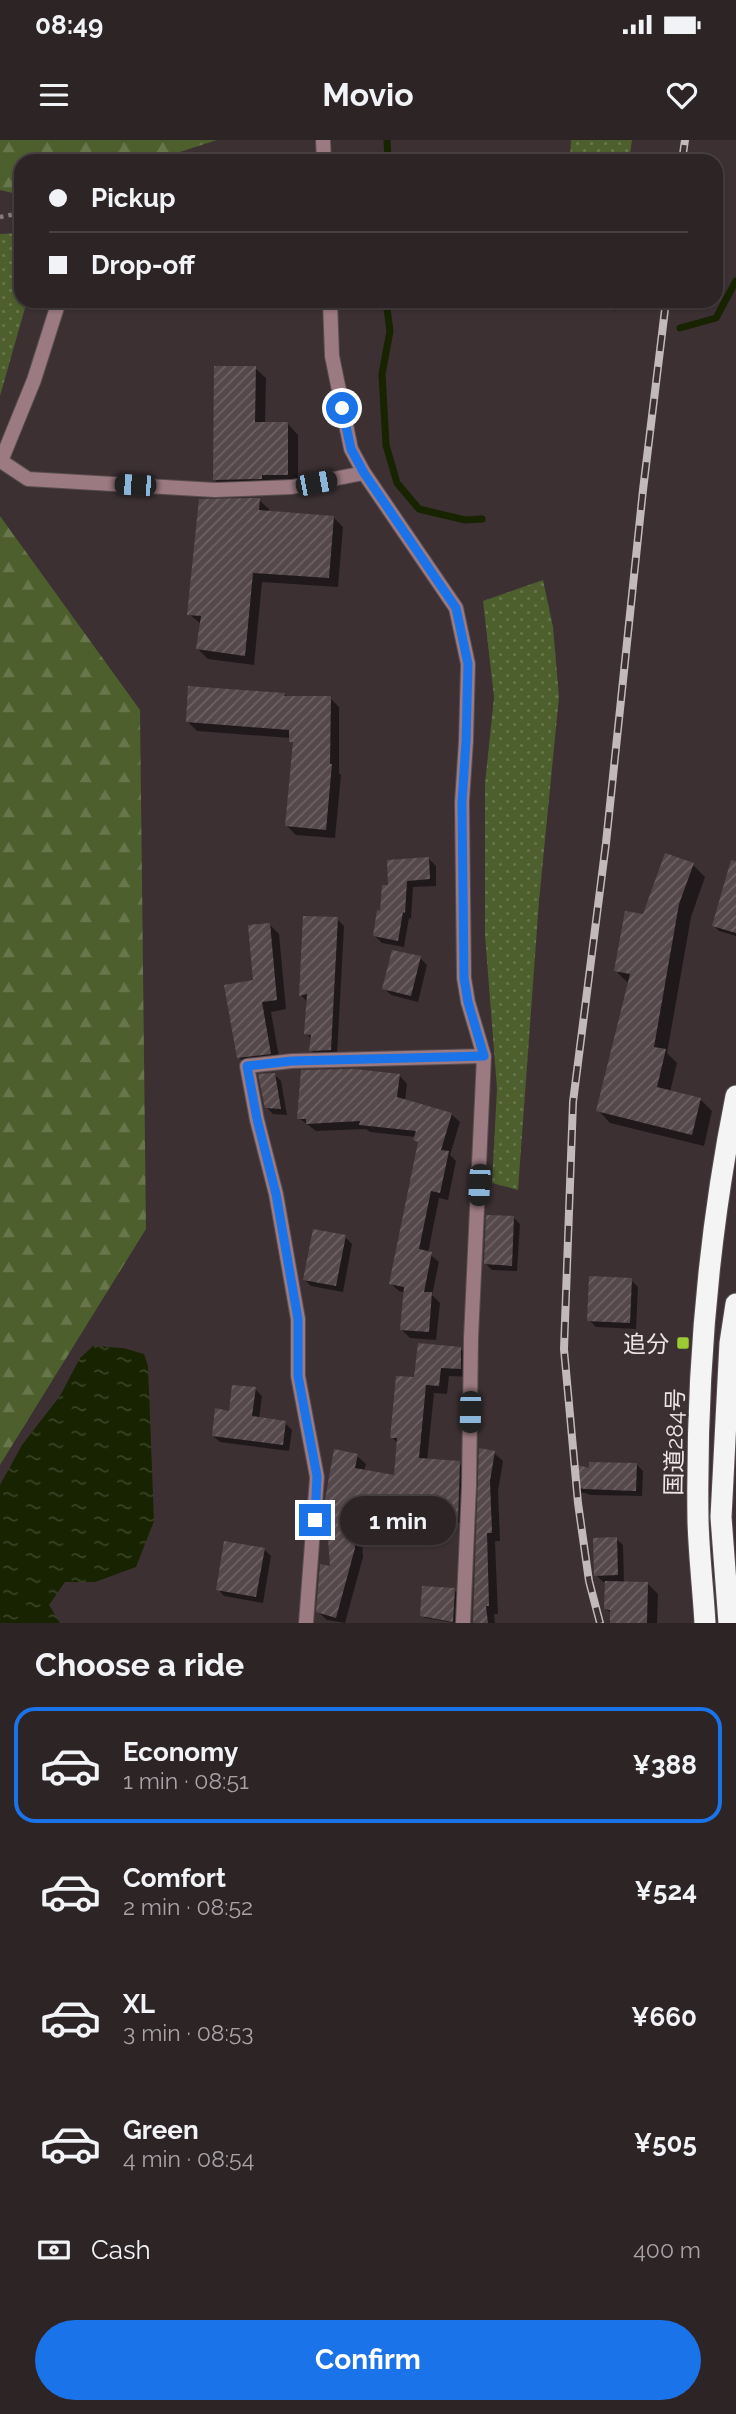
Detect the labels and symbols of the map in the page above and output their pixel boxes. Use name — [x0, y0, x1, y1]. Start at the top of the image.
route start — [326, 392, 358, 424]
car — [294, 469, 339, 497]
car — [114, 473, 157, 497]
car — [468, 1163, 491, 1207]
place label: 追分 — [623, 1330, 669, 1357]
marker: 追分 — [675, 1335, 691, 1351]
street label: 国道284号 — [660, 1388, 688, 1496]
car — [460, 1391, 481, 1433]
callout: 1 min — [340, 1496, 455, 1544]
route end — [299, 1504, 331, 1536]

